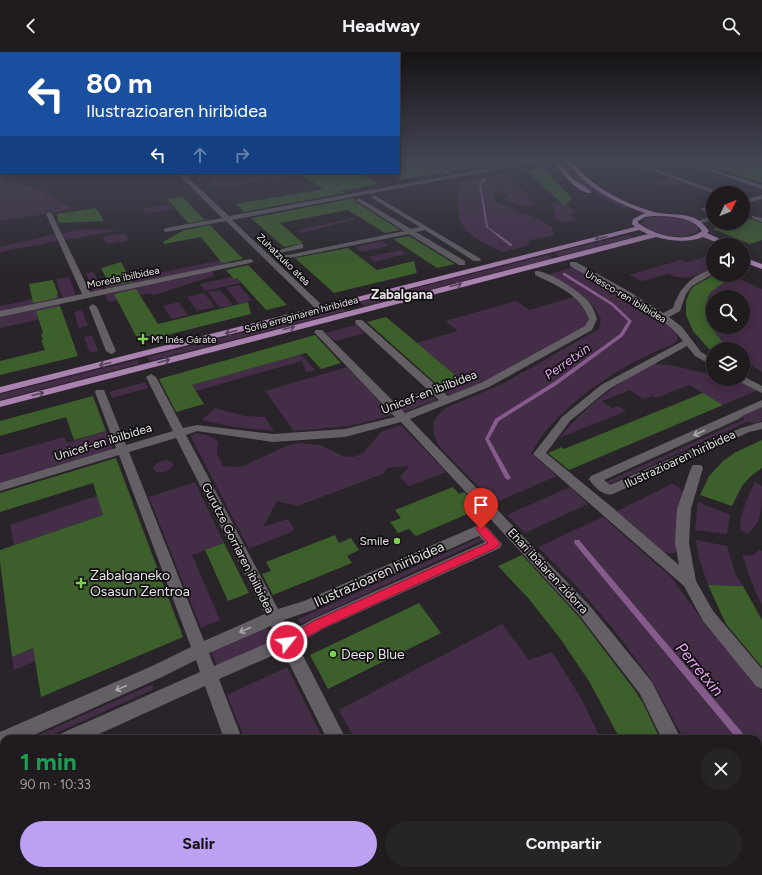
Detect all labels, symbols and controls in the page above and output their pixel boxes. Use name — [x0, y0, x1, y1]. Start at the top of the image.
icon: back — [20, 15, 42, 37]
text: Headway — [342, 15, 420, 37]
icon: search — [720, 15, 742, 37]
text: 80 m — [86, 66, 152, 100]
icon: left — [20, 68, 72, 120]
text: Ilustrazioaren hiribidea — [86, 100, 267, 122]
icon: left — [147, 144, 169, 166]
icon: ahead — [189, 144, 211, 166]
icon: right — [231, 144, 253, 166]
north arrow — [706, 186, 750, 230]
map controls — [706, 186, 750, 386]
street label: Zuhatzuko atea — [254, 231, 313, 288]
one-way arrow — [595, 235, 608, 243]
button: sound — [706, 238, 750, 282]
street label: Moreda ibilbidea — [86, 263, 161, 292]
street label: Unesco-ren ibilbidea — [583, 267, 669, 326]
one-way arrow — [449, 281, 462, 288]
district label: Zabalgana — [371, 287, 433, 302]
button: search — [706, 290, 750, 334]
street label: Sofia erreginaren hiribidea — [243, 293, 359, 336]
one-way arrow — [283, 324, 296, 332]
one-way arrow — [225, 329, 238, 336]
place label: Mª Inés Gárate — [151, 333, 217, 346]
marker: Mª Inés Gárate — [138, 334, 148, 344]
water label: Perretxin — [542, 340, 593, 382]
button: layers — [706, 342, 750, 386]
one-way arrow — [157, 357, 170, 364]
one-way arrow — [99, 361, 112, 368]
street label: Unicef-en ibilbidea — [379, 367, 479, 417]
one-way arrow — [31, 390, 44, 397]
street label: Unicef-en ibilbidea — [52, 420, 154, 464]
street label: Ilustrazioaren hiribidea — [622, 427, 738, 491]
one-way arrow — [694, 430, 706, 437]
street label: Gurutze Gorriaren ibilbidea — [199, 480, 277, 616]
pin — [464, 488, 498, 529]
icon: arrive — [470, 494, 492, 516]
street label: Ehari ibaiaren zidorra — [505, 525, 591, 617]
place label: Smile — [359, 534, 389, 548]
marker: Smile — [392, 536, 402, 546]
street label: Ilustrazioaren hiribidea — [311, 538, 447, 611]
place label: Zabalganeko Osasun Zentroa — [90, 567, 190, 600]
marker: Zabalganeko Osasun Zentroa — [75, 577, 87, 589]
position arrow — [266, 621, 308, 663]
one-way arrow — [240, 626, 252, 634]
water label: Perretxin — [672, 639, 727, 700]
place label: Deep Blue — [341, 646, 405, 663]
marker: Deep Blue — [328, 649, 338, 659]
one-way arrow — [115, 685, 127, 692]
text: 1 min — [20, 747, 77, 776]
button: close — [700, 748, 742, 790]
text: 90 m · 10:33 — [20, 777, 91, 792]
button: Salir — [20, 821, 377, 867]
button: Compartir — [385, 821, 742, 867]

